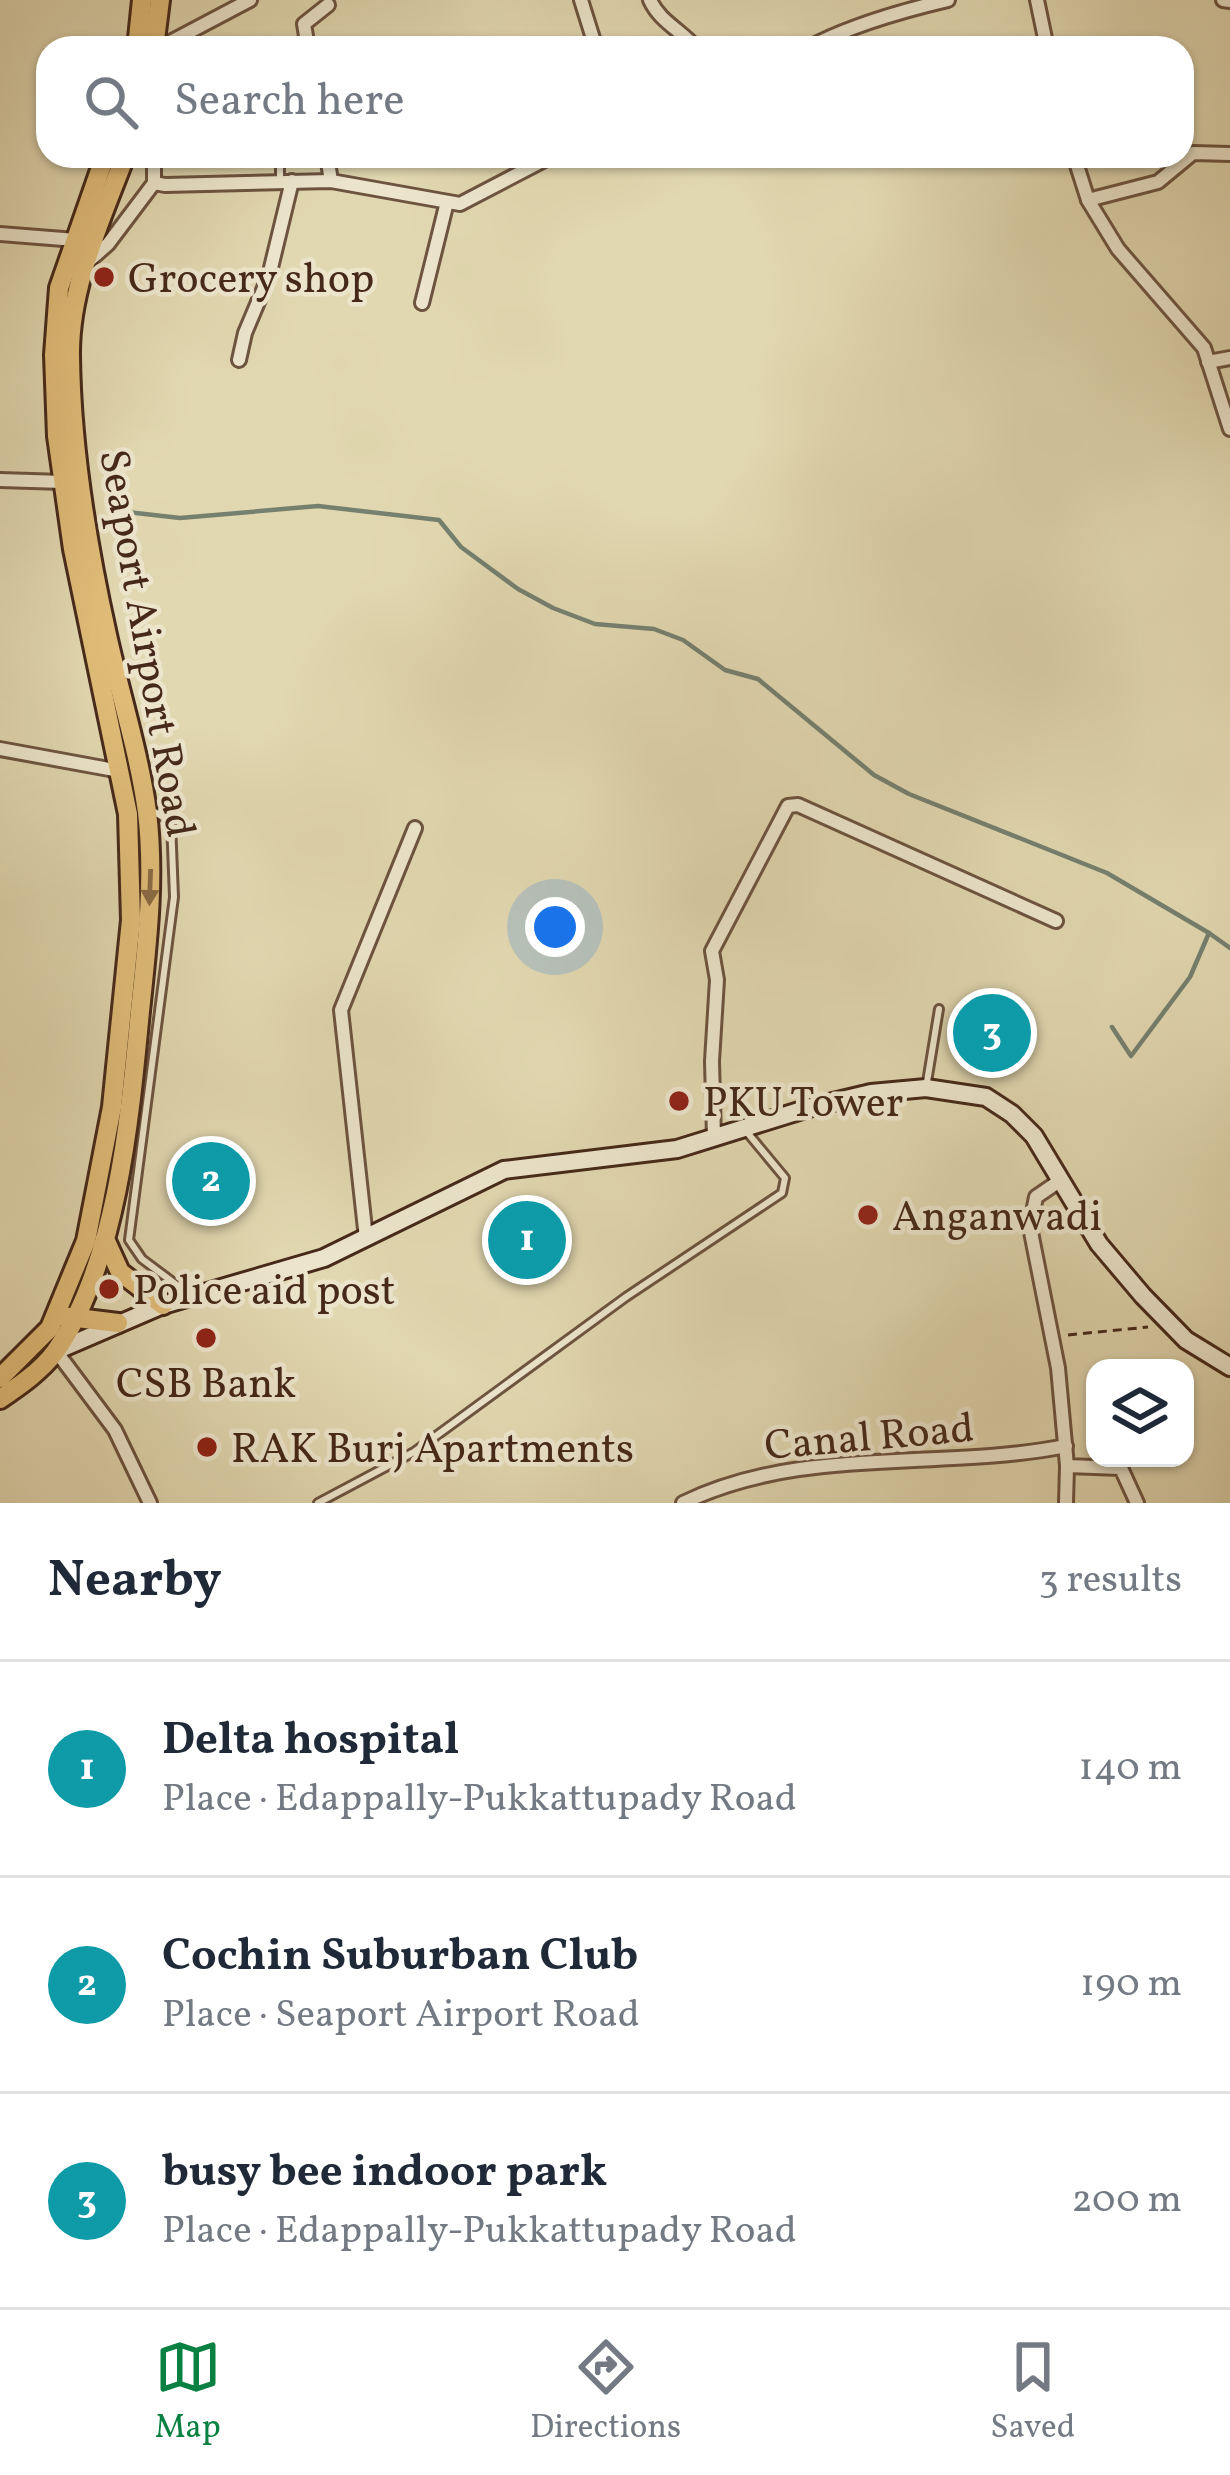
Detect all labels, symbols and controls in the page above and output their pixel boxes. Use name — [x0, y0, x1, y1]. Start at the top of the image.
search box — [36, 36, 1194, 168]
icon: search — [78, 69, 144, 135]
text: Search here — [174, 71, 405, 134]
place label: Grocery shop — [128, 252, 374, 311]
marker: Grocery shop — [91, 264, 117, 290]
street label: Seaport Airport Road — [81, 445, 208, 842]
one-way arrow — [141, 869, 160, 907]
your location — [525, 897, 585, 957]
pin: 3 — [953, 988, 1031, 1078]
place label: PKU Tower — [703, 1076, 903, 1135]
marker: PKU Tower — [666, 1088, 692, 1114]
pin: 2 — [172, 1136, 250, 1226]
place label: Anganwadi — [892, 1190, 1102, 1249]
pin: 1 — [488, 1195, 566, 1285]
marker: Anganwadi — [855, 1202, 881, 1228]
place label: Police aid post — [133, 1264, 396, 1323]
marker: Police aid post — [96, 1276, 122, 1302]
marker: CSB Bank — [193, 1325, 219, 1351]
place label: CSB Bank — [116, 1357, 296, 1416]
map controls — [1086, 1359, 1194, 1467]
button: layers — [1086, 1359, 1194, 1467]
street label: Canal Road — [762, 1401, 977, 1478]
place label: RAK Burj Apartments — [231, 1422, 634, 1481]
marker: RAK Burj Apartments — [194, 1434, 220, 1460]
text: Nearby — [48, 1546, 222, 1617]
text: 3 results — [1039, 1554, 1182, 1608]
text: Delta hospital — [162, 1710, 459, 1773]
text: 1 — [79, 1742, 95, 1796]
text: 140 m — [1079, 1742, 1182, 1796]
text: Place · Edappally-Pukkattupady Road — [162, 1773, 797, 1827]
text: Cochin Suburban Club — [162, 1926, 638, 1989]
text: 2 — [77, 1958, 97, 2012]
text: 190 m — [1080, 1958, 1182, 2012]
text: Place · Seaport Airport Road — [162, 1989, 640, 2043]
text: busy bee indoor park — [162, 2142, 607, 2205]
text: 3 — [77, 2174, 97, 2228]
text: 200 m — [1071, 2174, 1182, 2228]
text: Place · Edappally-Pukkattupady Road — [162, 2205, 797, 2259]
tab: Map — [155, 2334, 221, 2452]
tab: Directions — [530, 2334, 681, 2452]
tab: Saved — [990, 2334, 1075, 2452]

